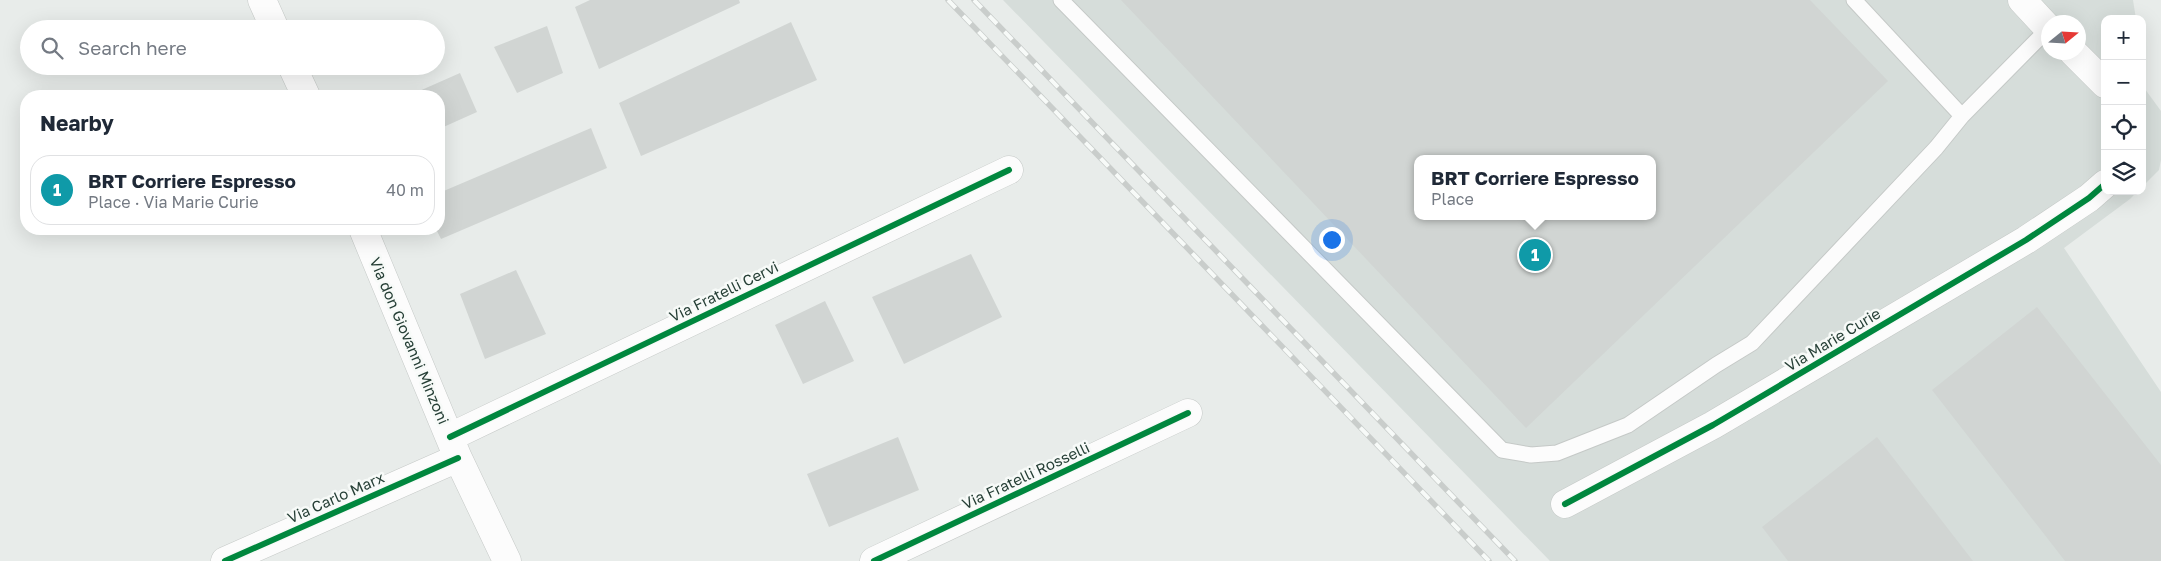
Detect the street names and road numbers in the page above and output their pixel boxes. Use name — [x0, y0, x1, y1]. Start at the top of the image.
street label: Via don Giovanni Minzoni — [367, 254, 453, 427]
street label: Via Fratelli Cervi — [666, 257, 781, 325]
street label: Via Marie Curie — [1782, 304, 1884, 375]
street label: Via Fratelli Rosselli — [959, 438, 1092, 513]
street label: Via Carlo Marx — [284, 468, 387, 526]

